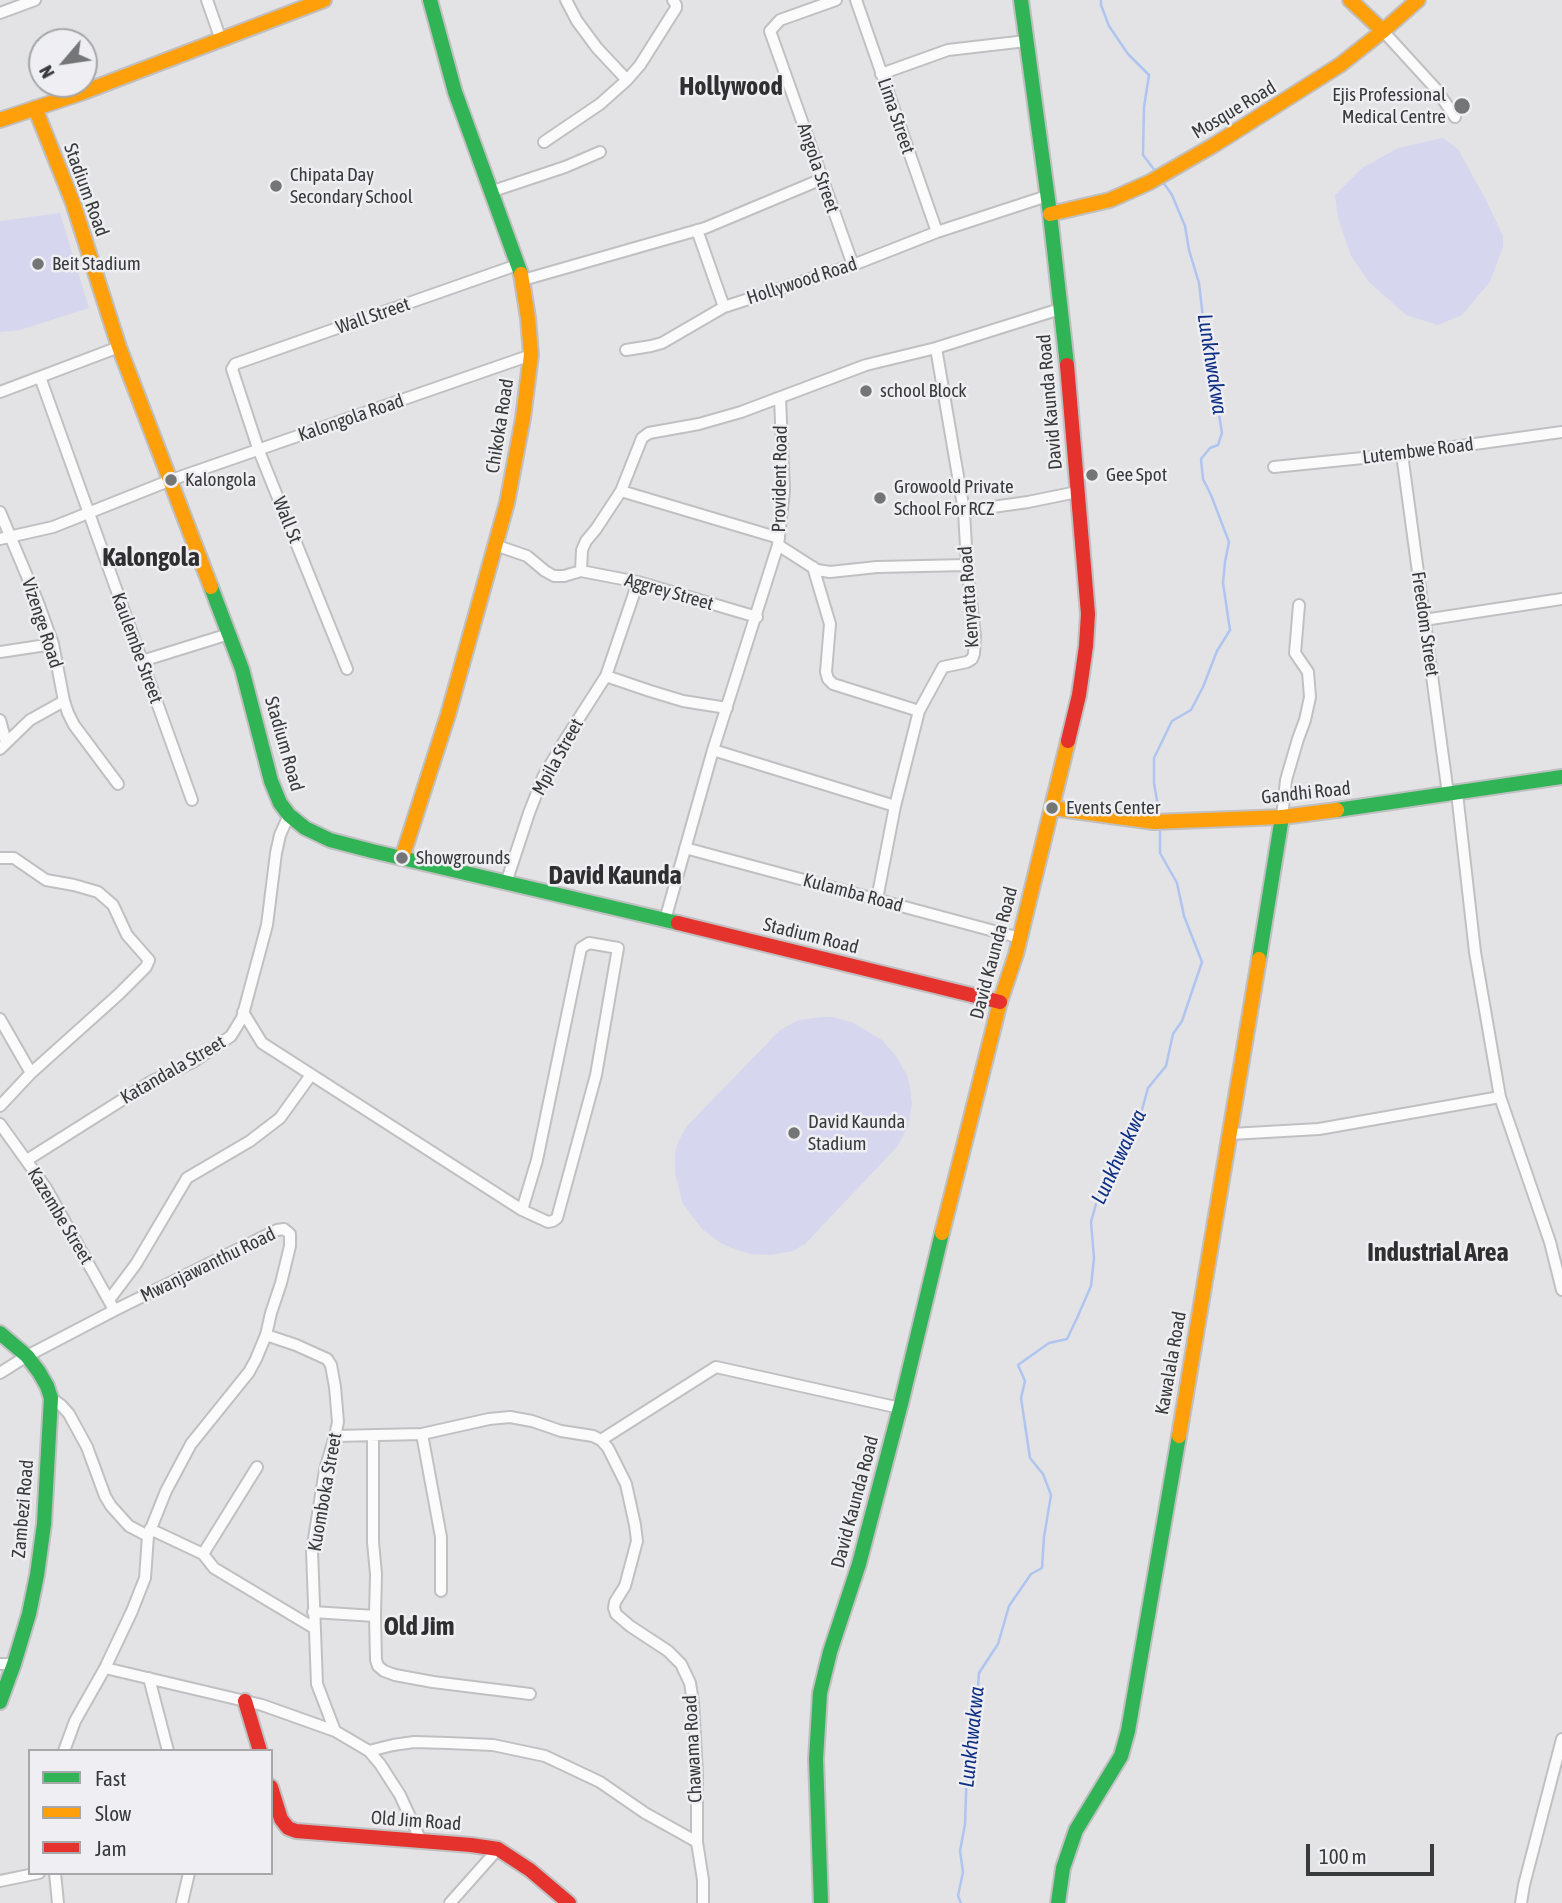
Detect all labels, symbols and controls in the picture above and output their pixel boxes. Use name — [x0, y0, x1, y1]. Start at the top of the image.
north arrow — [28, 28, 98, 98]
text: N — [34, 62, 59, 82]
district label: Hollywood — [679, 71, 783, 103]
street label: Lima Street — [872, 75, 920, 157]
street label: Mosque Road — [1188, 76, 1280, 144]
place label: Ejis Professional Medical Centre — [1332, 84, 1446, 128]
marker: Ejis Professional Medical Centre — [1452, 96, 1472, 116]
street label: Angola Street — [792, 120, 844, 216]
street label: Stadium Road — [59, 140, 113, 240]
place label: Chipata Day Secondary School — [290, 164, 413, 208]
marker: Chipata Day Secondary School — [268, 178, 284, 194]
street label: Hollywood Road — [744, 252, 860, 310]
place label: Beit Stadium — [52, 253, 141, 275]
marker: Beit Stadium — [30, 256, 46, 272]
street label: Wall Street — [333, 293, 413, 339]
water label: Lunkhwakwa — [1192, 312, 1232, 416]
street label: David Kaunda Road — [1033, 333, 1067, 471]
street label: Chikoka Road — [481, 377, 519, 475]
place label: school Block — [880, 380, 967, 402]
marker: school Block — [858, 383, 874, 399]
street label: Kalongola Road — [295, 389, 407, 447]
street label: Provident Road — [768, 425, 792, 533]
street label: Lutembwe Road — [1361, 433, 1475, 469]
place label: Gee Spot — [1106, 464, 1167, 486]
marker: Gee Spot — [1084, 467, 1100, 483]
place label: Kalongola — [185, 469, 256, 491]
marker: Kalongola — [163, 472, 179, 488]
place label: Growoold Private School For RCZ — [894, 476, 1014, 520]
marker: Growoold Private School For RCZ — [872, 490, 888, 506]
street label: Wall St — [267, 493, 307, 547]
district label: Kalongola — [102, 542, 200, 574]
street label: Kenyatta Road — [954, 545, 984, 649]
street label: Aggrey Street — [622, 568, 716, 616]
street label: Freedom Street — [1406, 570, 1444, 678]
street label: Vizenge Road — [17, 575, 67, 671]
street label: Kaulembe Street — [106, 590, 168, 706]
street label: Stadium Road — [260, 694, 308, 794]
street label: Mpila Street — [528, 715, 588, 799]
street label: Gandhi Road — [1260, 777, 1352, 809]
place label: Events Center — [1066, 797, 1160, 819]
marker: Events Center — [1044, 800, 1060, 816]
place label: Showgrounds — [416, 847, 510, 869]
marker: Showgrounds — [394, 850, 410, 866]
district label: David Kaunda — [548, 860, 682, 892]
street label: Kulamba Road — [801, 869, 905, 917]
street label: David Kaunda Road — [965, 884, 1023, 1022]
street label: Stadium Road — [761, 913, 861, 959]
street label: Katandala Street — [117, 1031, 229, 1109]
water label: Lunkhwakwa — [1086, 1106, 1152, 1208]
place label: David Kaunda Stadium — [808, 1111, 905, 1155]
marker: David Kaunda Stadium — [786, 1125, 802, 1141]
street label: Kazembe Street — [22, 1164, 98, 1268]
street label: Mwanjawanthu Road — [137, 1223, 279, 1307]
district label: Industrial Area — [1367, 1237, 1509, 1269]
street label: Kawalala Road — [1151, 1310, 1191, 1416]
street label: Kuomboka Street — [303, 1431, 347, 1553]
street label: David Kaunda Road — [826, 1433, 884, 1571]
street label: Zambezi Road — [7, 1459, 39, 1559]
district label: Old Jim — [384, 1611, 454, 1643]
water label: Lunkhwakwa — [954, 1685, 990, 1789]
street label: Chawama Road — [679, 1694, 707, 1804]
legend — [28, 1749, 273, 1875]
text: Fast — [95, 1766, 126, 1790]
text: Slow — [95, 1801, 131, 1825]
street label: Old Jim Road — [370, 1806, 462, 1836]
scale bar — [1310, 1829, 1438, 1873]
text: Jam — [95, 1836, 127, 1860]
text: 100 m — [1319, 1844, 1367, 1868]

